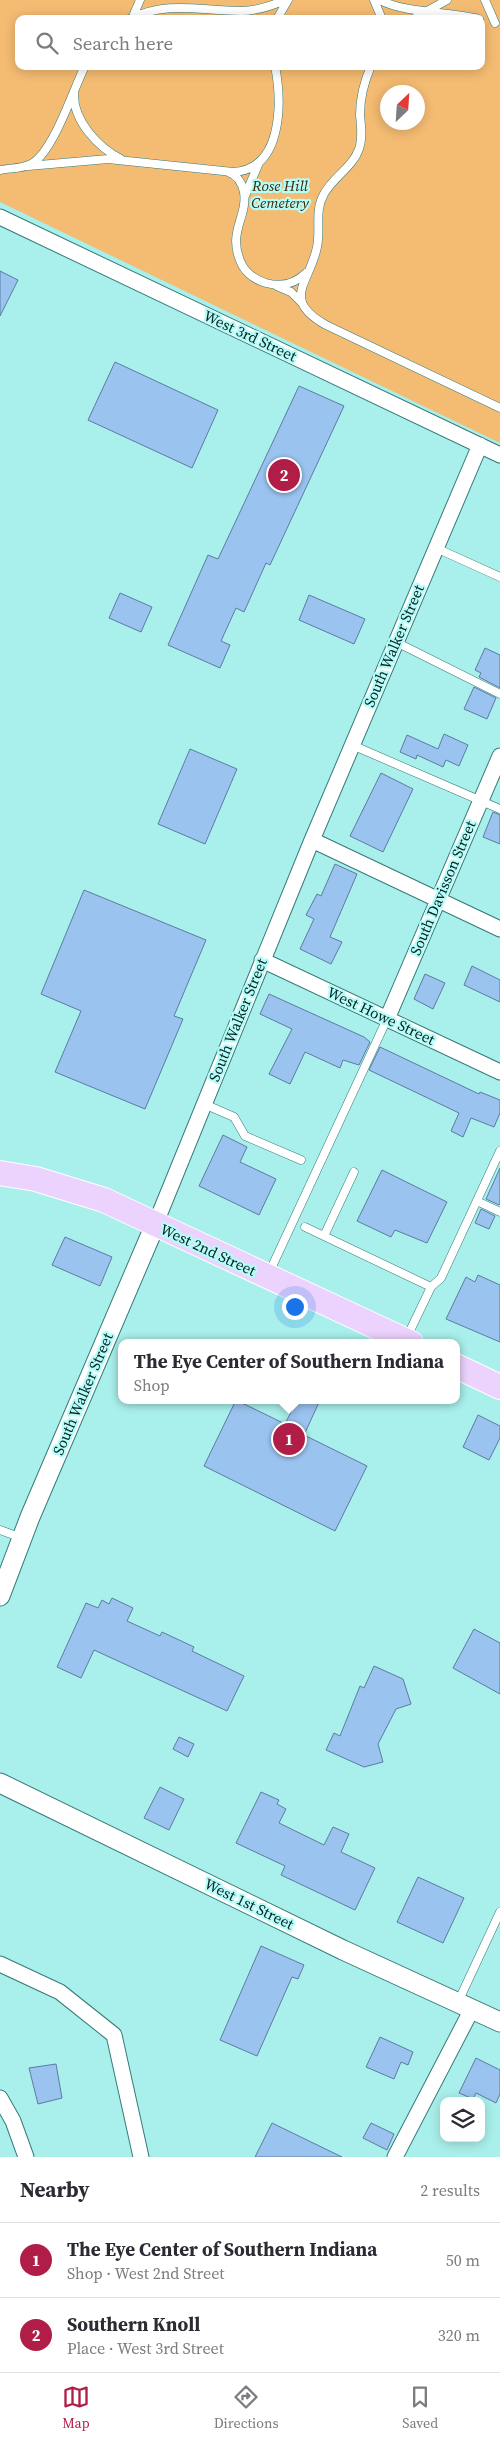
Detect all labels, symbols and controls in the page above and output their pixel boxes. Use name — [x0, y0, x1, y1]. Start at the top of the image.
search box — [15, 15, 485, 70]
icon: search — [33, 29, 61, 57]
text: Search here — [73, 30, 173, 56]
north arrow — [380, 85, 425, 130]
park label: Rose Hill Cemetery — [251, 175, 310, 213]
street label: West 3rd Street — [200, 305, 300, 366]
pin: 2 — [268, 456, 300, 494]
street label: South Walker Street — [358, 581, 429, 710]
street label: South Davisson Street — [405, 817, 480, 958]
street label: South Walker Street — [203, 955, 272, 1085]
street label: West Howe Street — [324, 981, 439, 1050]
street label: West 2nd Street — [157, 1218, 260, 1281]
your location — [282, 1294, 308, 1320]
street label: South Walker Street — [47, 1329, 118, 1458]
popup — [118, 1339, 460, 1404]
text: The Eye Center of Southern Indiana — [134, 1348, 444, 1374]
text: Shop — [134, 1374, 169, 1396]
pin: 1 — [273, 1420, 305, 1458]
street label: West 1st Street — [201, 1873, 298, 1934]
map controls — [440, 2097, 485, 2142]
button: layers — [440, 2097, 485, 2142]
text: Nearby — [20, 2175, 90, 2204]
text: 2 results — [420, 2179, 480, 2201]
text: The Eye Center of Southern Indiana — [67, 2236, 377, 2262]
text: 1 — [32, 2249, 40, 2271]
text: 50 m — [446, 2249, 480, 2271]
text: Shop · West 2nd Street — [67, 2262, 225, 2284]
text: Southern Knoll — [67, 2311, 200, 2337]
text: 2 — [32, 2324, 40, 2346]
text: 320 m — [438, 2324, 480, 2346]
text: Place · West 3rd Street — [67, 2337, 224, 2359]
tab: Map — [62, 2383, 90, 2433]
tab: Directions — [214, 2383, 278, 2433]
tab: Saved — [402, 2383, 438, 2433]

